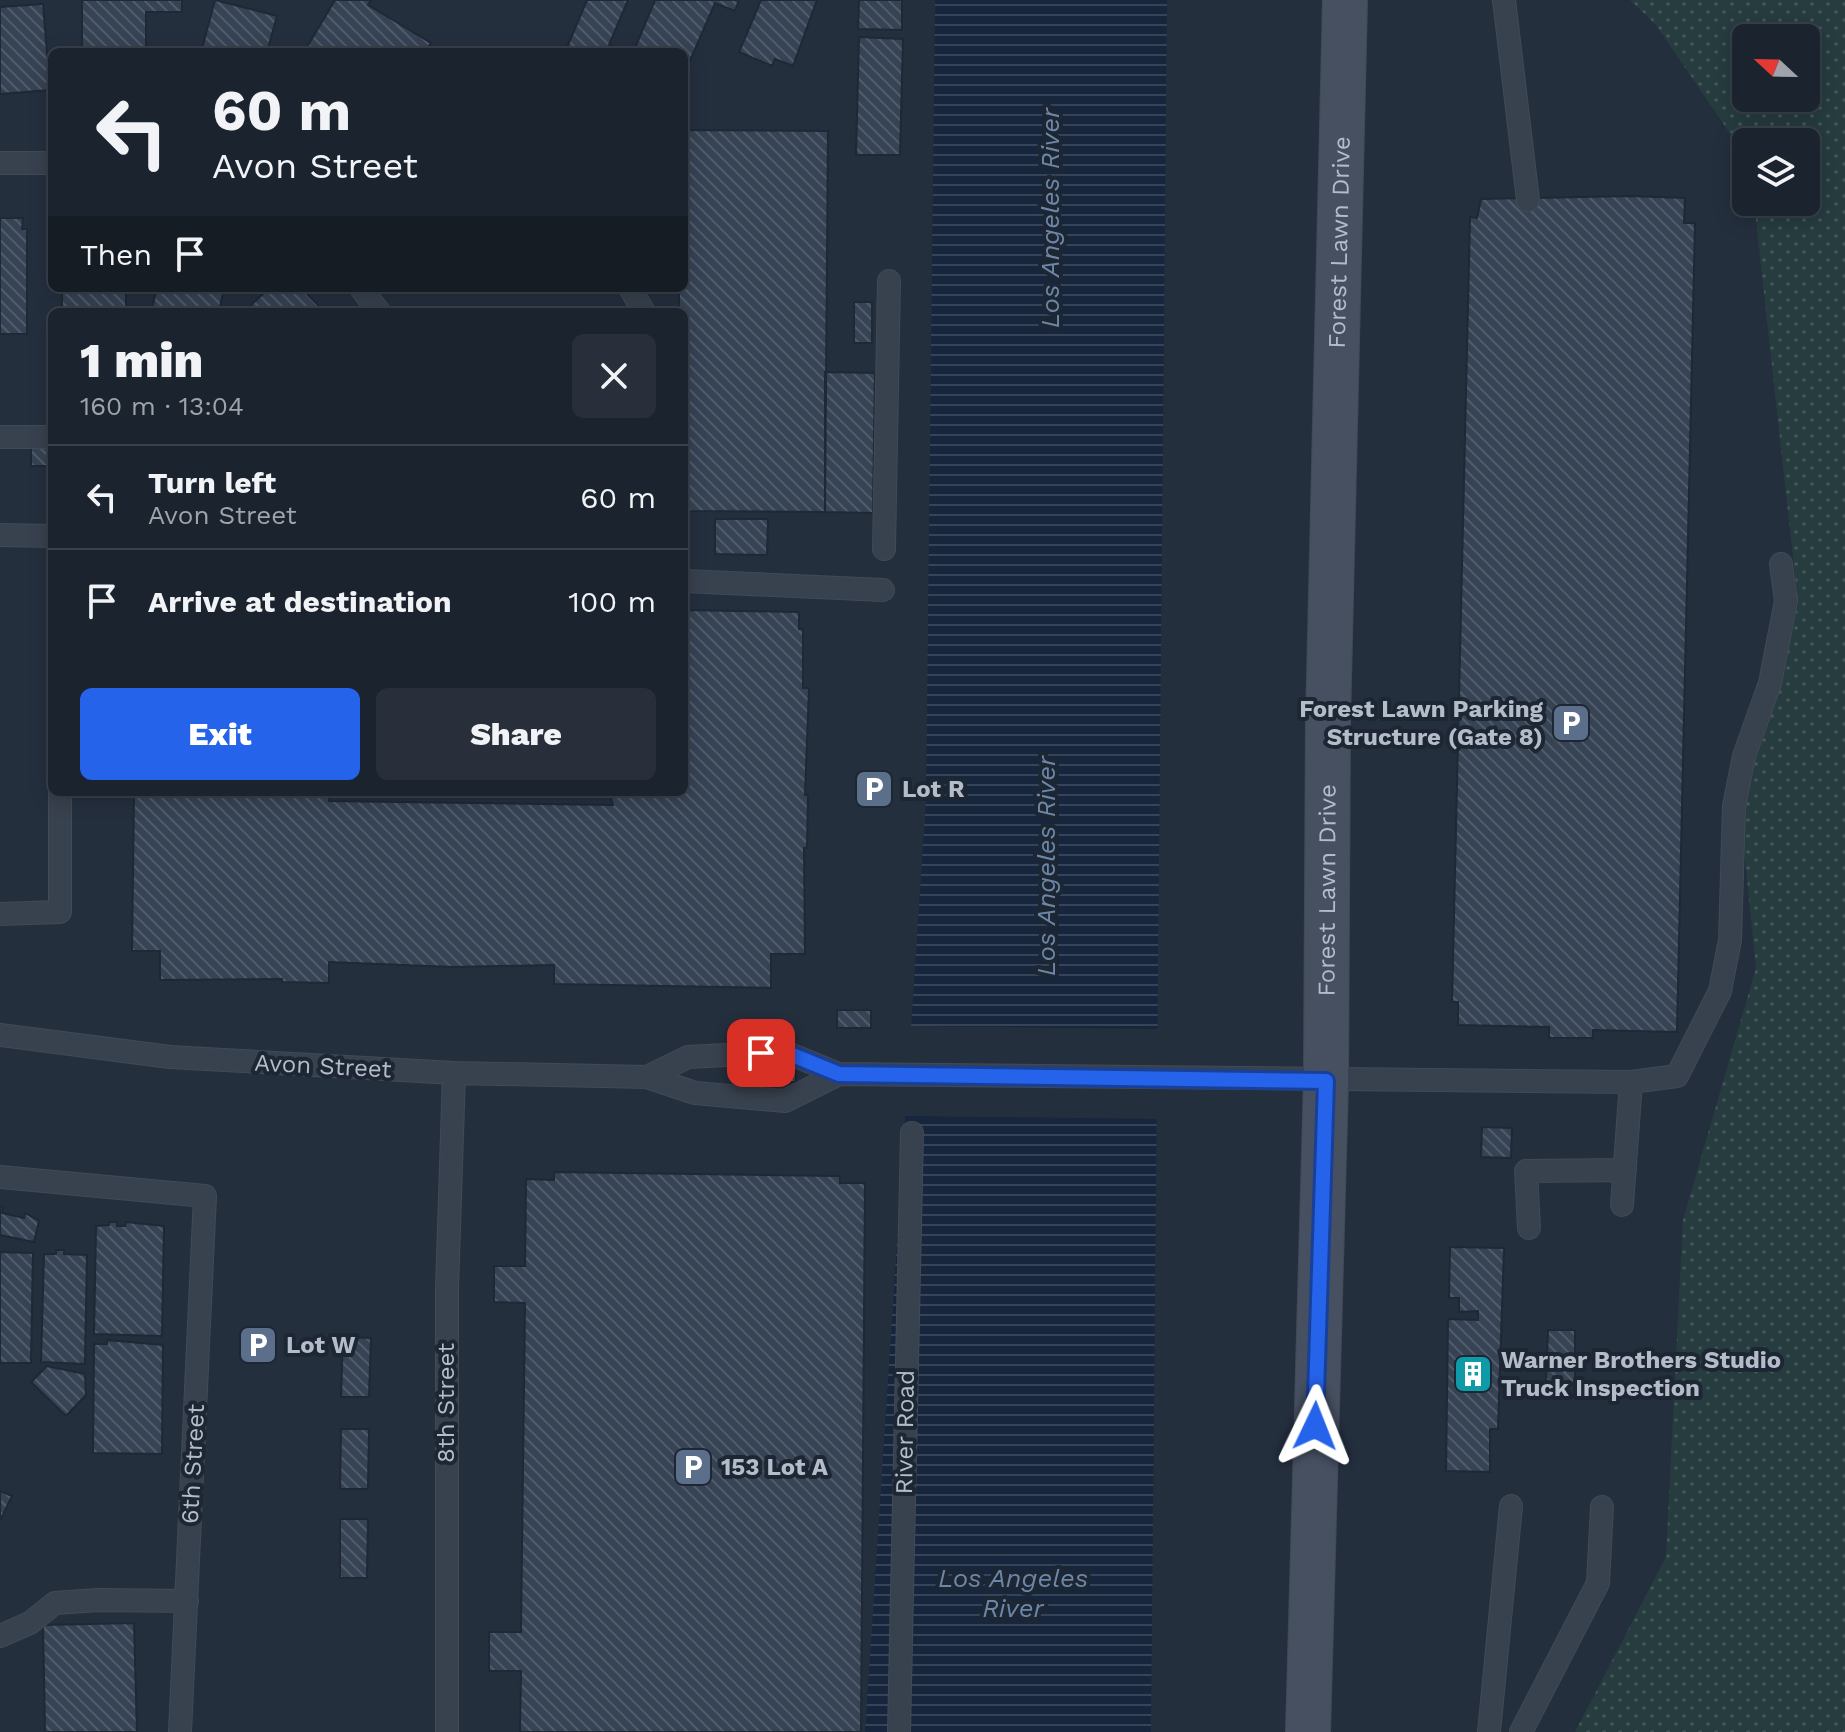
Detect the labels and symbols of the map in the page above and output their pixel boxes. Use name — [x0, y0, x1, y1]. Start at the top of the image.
north arrow — [1732, 24, 1820, 112]
water label: Los Angeles River — [1035, 107, 1065, 328]
street label: Forest Lawn Drive — [1323, 136, 1356, 349]
place label: Forest Lawn Parking Structure (Gate 8) — [1299, 695, 1544, 751]
parking icon: Forest Lawn Parking Structure (Gate 8) — [1550, 702, 1592, 744]
water label: Los Angeles River — [1031, 755, 1061, 976]
parking icon: Lot R — [853, 768, 895, 810]
place label: Lot R — [902, 775, 965, 803]
street label: Forest Lawn Drive — [1312, 784, 1342, 997]
pin — [727, 1019, 795, 1087]
street label: Avon Street — [254, 1048, 392, 1084]
parking icon: Lot W — [237, 1324, 279, 1366]
place label: Lot W — [286, 1331, 356, 1359]
street label: 8th Street — [432, 1343, 460, 1463]
place label: Warner Brothers Studio Truck Inspection — [1501, 1346, 1781, 1402]
building icon: Warner Brothers Studio Truck Inspection — [1452, 1353, 1494, 1395]
street label: River Road — [890, 1369, 920, 1495]
position arrow — [1273, 1384, 1357, 1468]
street label: 6th Street — [176, 1403, 210, 1525]
parking icon: 153 Lot A — [672, 1446, 714, 1488]
place label: 153 Lot A — [721, 1453, 829, 1481]
water label: Los Angeles River — [938, 1563, 1088, 1623]

